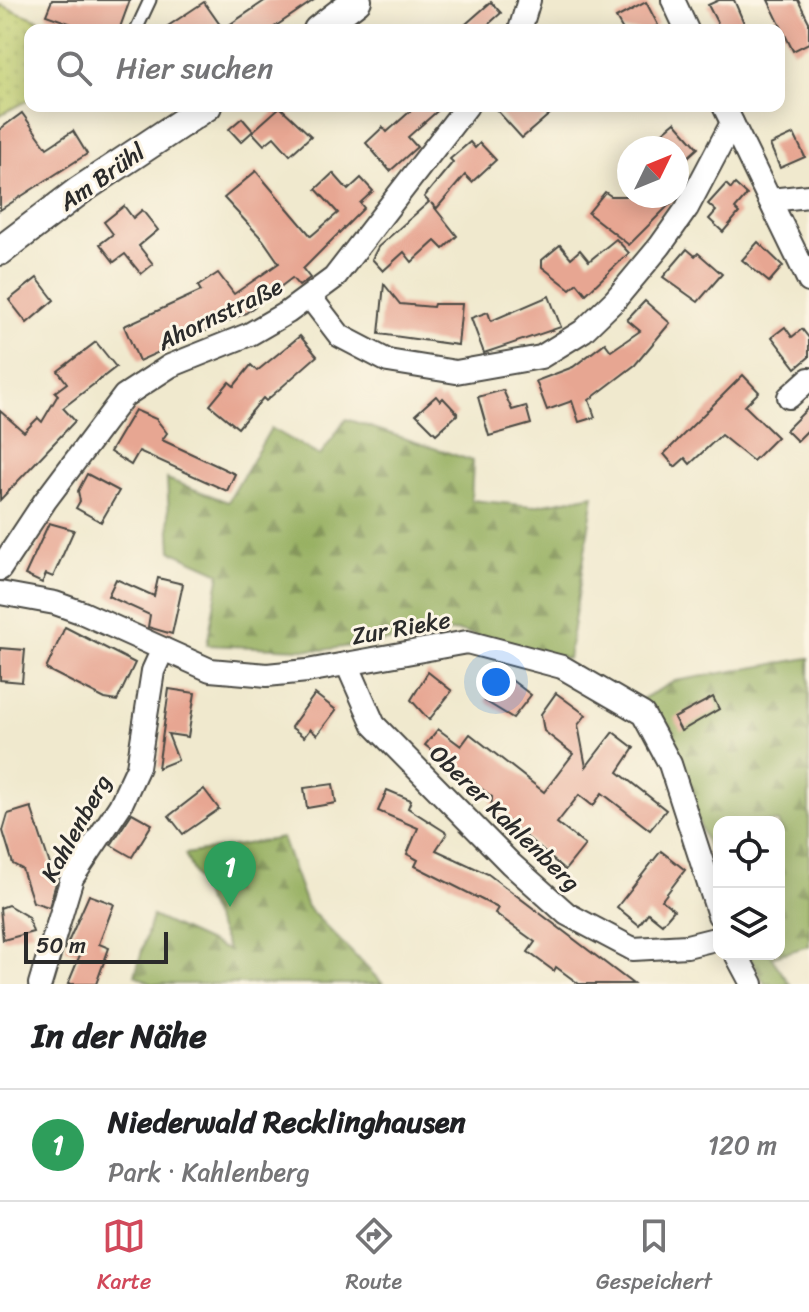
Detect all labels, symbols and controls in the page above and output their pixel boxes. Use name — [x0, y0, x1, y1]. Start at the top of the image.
search box — [24, 24, 785, 112]
text: Hier suchen — [116, 41, 273, 95]
icon: search — [52, 46, 96, 90]
street label: Am Brühl — [49, 131, 155, 223]
north arrow — [617, 136, 689, 208]
street label: Ahornstraße — [149, 265, 290, 363]
street label: Zur Rieke — [348, 599, 454, 657]
your location — [476, 662, 516, 702]
street label: Oberer Kahlenberg — [419, 734, 591, 902]
street label: Kahlenberg — [29, 766, 123, 890]
map controls — [713, 816, 785, 960]
button: locate — [713, 816, 785, 888]
pin: 1 — [204, 841, 256, 907]
button: layers — [713, 888, 785, 960]
text: 50 m — [36, 926, 86, 965]
scale bar — [24, 928, 168, 964]
text: In der Nähe — [32, 1006, 207, 1066]
text: Niederwald Recklinghausen — [108, 1095, 466, 1149]
text: 1 — [52, 1122, 64, 1168]
text: 120 m — [708, 1122, 777, 1168]
text: Park · Kahlenberg — [108, 1149, 310, 1195]
tab: Karte — [97, 1214, 151, 1301]
tab: Route — [345, 1214, 402, 1301]
tab: Gespeichert — [596, 1214, 712, 1301]

